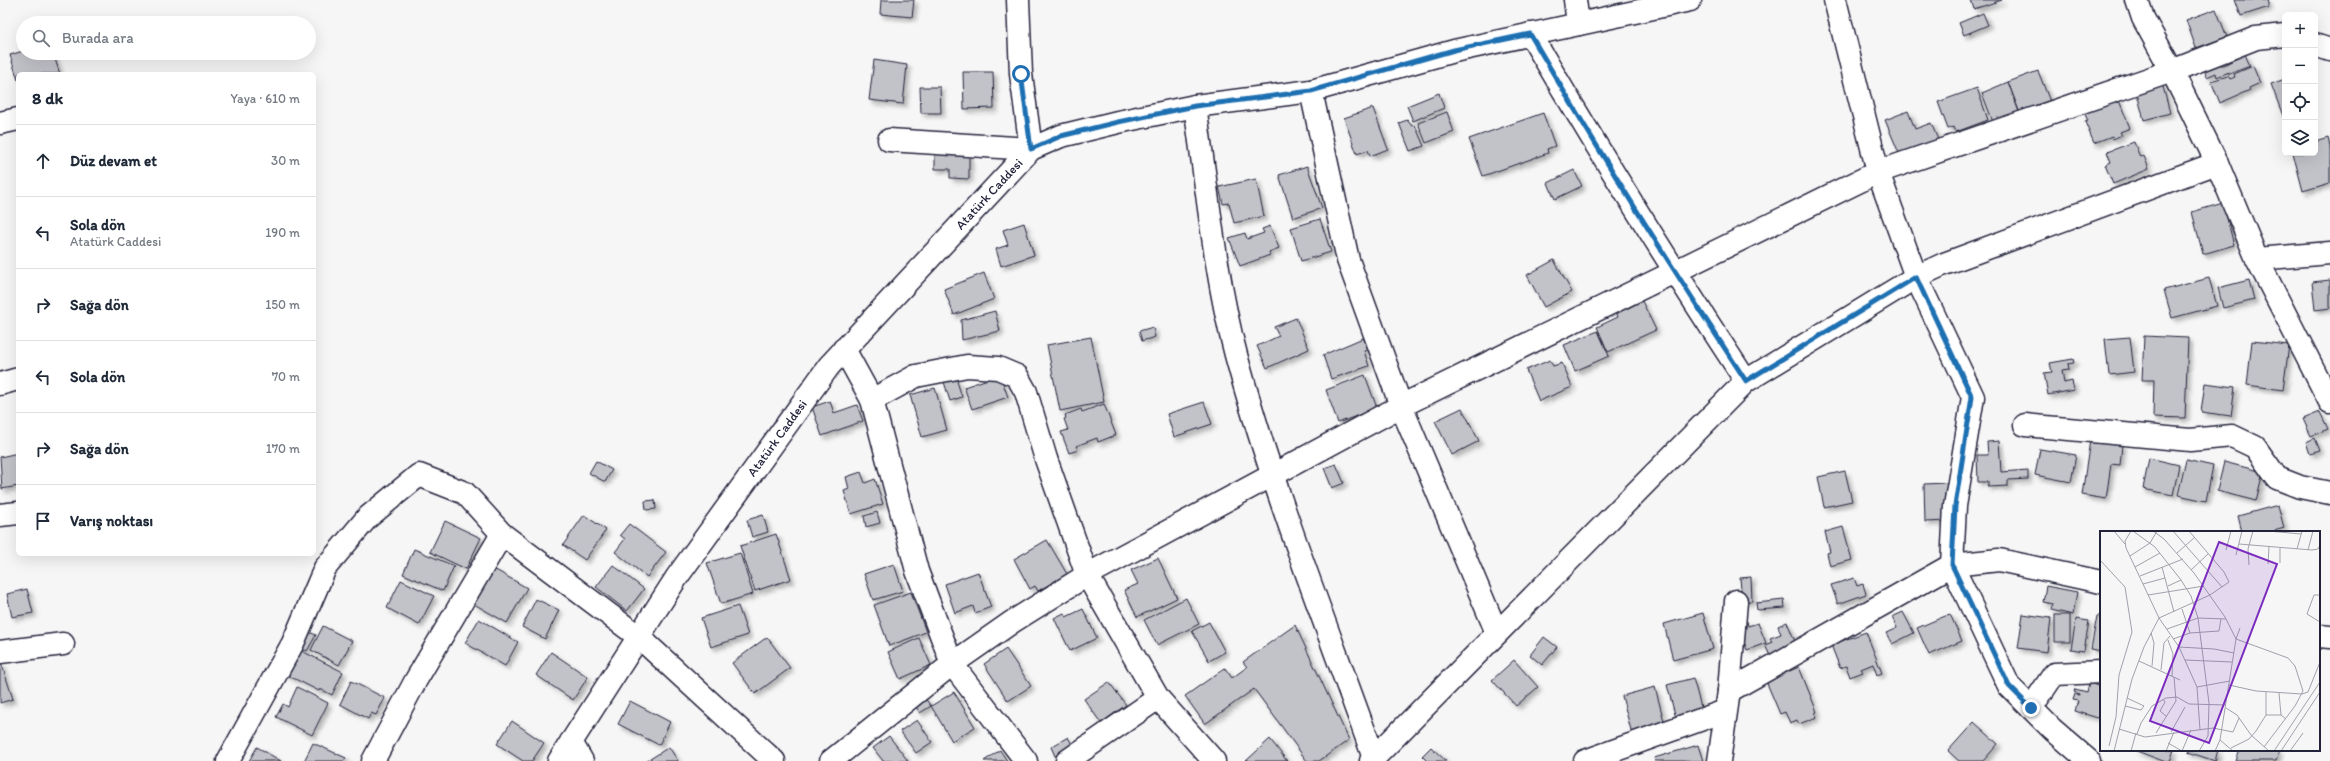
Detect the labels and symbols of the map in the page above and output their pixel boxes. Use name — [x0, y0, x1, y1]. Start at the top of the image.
route start — [1012, 65, 1030, 83]
street label: Atatürk Caddesi — [952, 156, 1026, 232]
street label: Atatürk Caddesi — [744, 397, 810, 479]
inset map — [2100, 531, 2320, 751]
route end — [2022, 699, 2040, 717]

